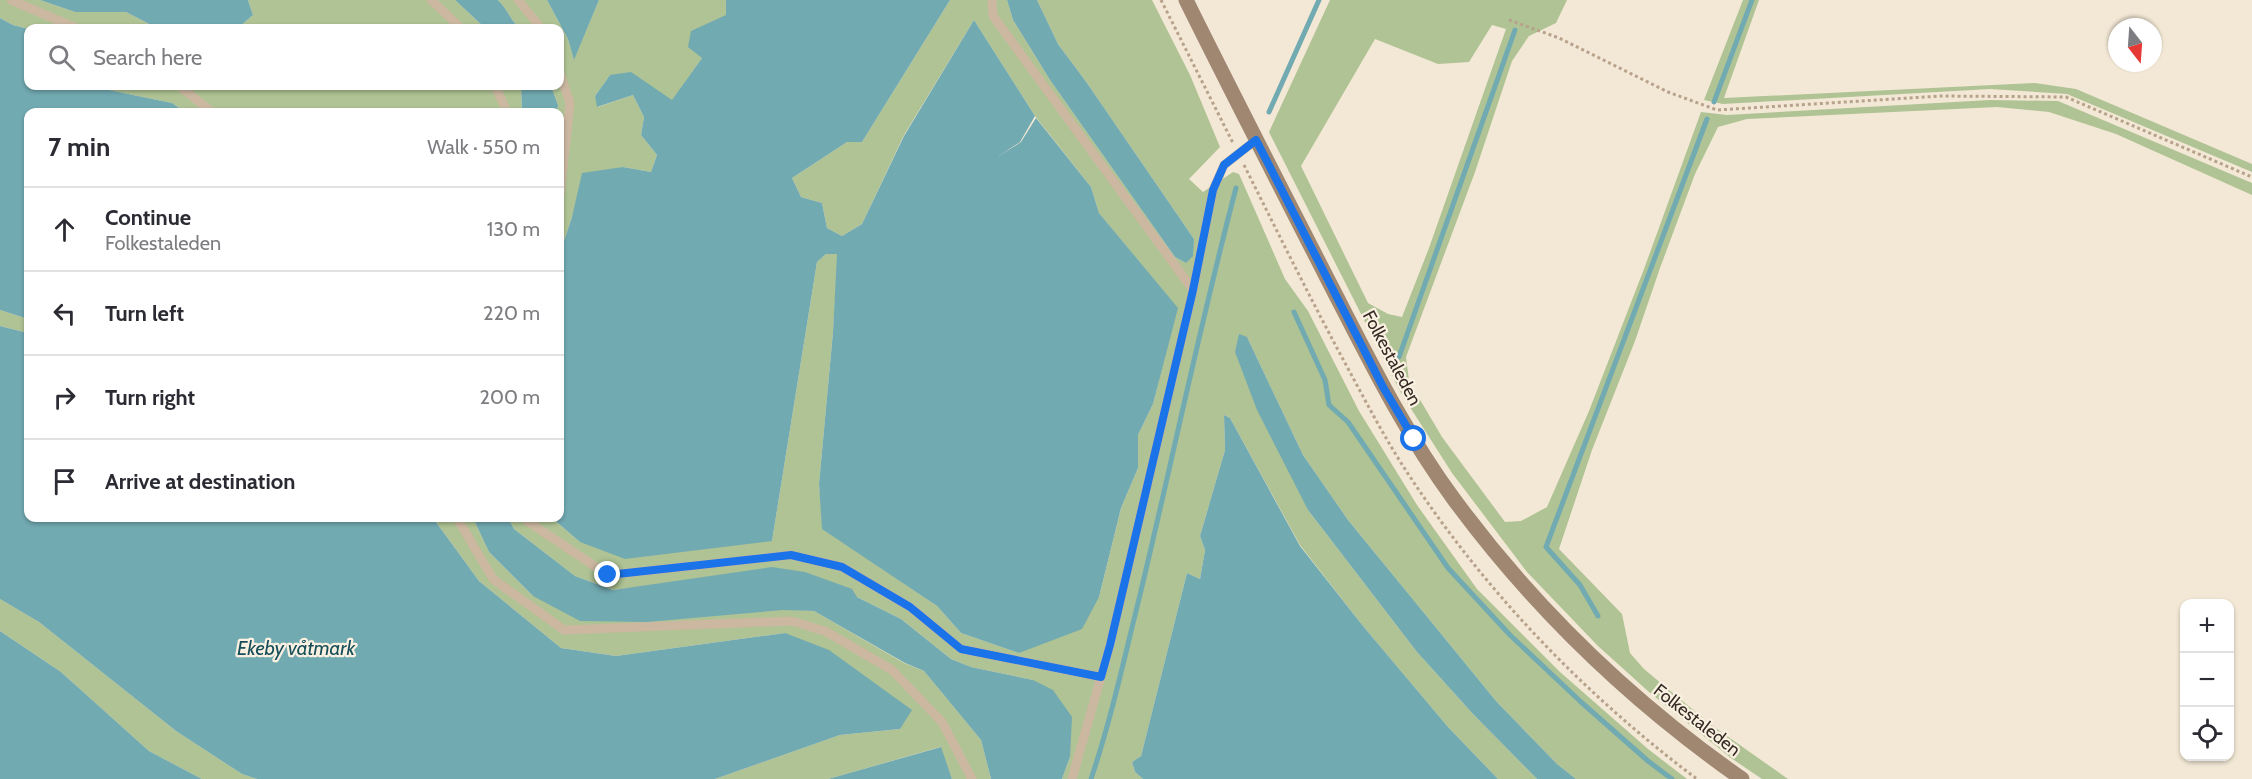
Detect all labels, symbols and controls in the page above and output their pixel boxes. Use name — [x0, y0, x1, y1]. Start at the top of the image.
north arrow — [2108, 18, 2162, 72]
search box — [24, 24, 564, 90]
icon: search — [45, 41, 78, 74]
text: Search here — [93, 44, 202, 71]
text: 7 min — [48, 131, 110, 163]
text: Walk · 550 m — [427, 135, 540, 159]
text: Continue — [105, 204, 191, 231]
icon: ahead — [48, 213, 81, 246]
text: 130 m — [487, 217, 540, 241]
text: Folkestaleden — [105, 231, 221, 255]
icon: left — [48, 297, 81, 330]
text: Turn left — [105, 300, 184, 327]
text: 220 m — [483, 301, 540, 325]
street label: Folkestaleden — [1358, 307, 1426, 409]
icon: right — [48, 381, 81, 414]
text: Turn right — [105, 384, 195, 411]
text: 200 m — [480, 385, 540, 409]
route start — [1400, 425, 1426, 451]
icon: arrive — [48, 465, 81, 498]
text: Arrive at destination — [105, 468, 295, 495]
route end — [594, 561, 620, 587]
map controls — [2180, 599, 2234, 761]
button: + — [2180, 599, 2234, 653]
water label: Ekeby våtmark — [237, 636, 356, 660]
button: − — [2180, 653, 2234, 707]
street label: Folkestaleden — [1649, 679, 1745, 761]
button: locate — [2180, 707, 2234, 761]

